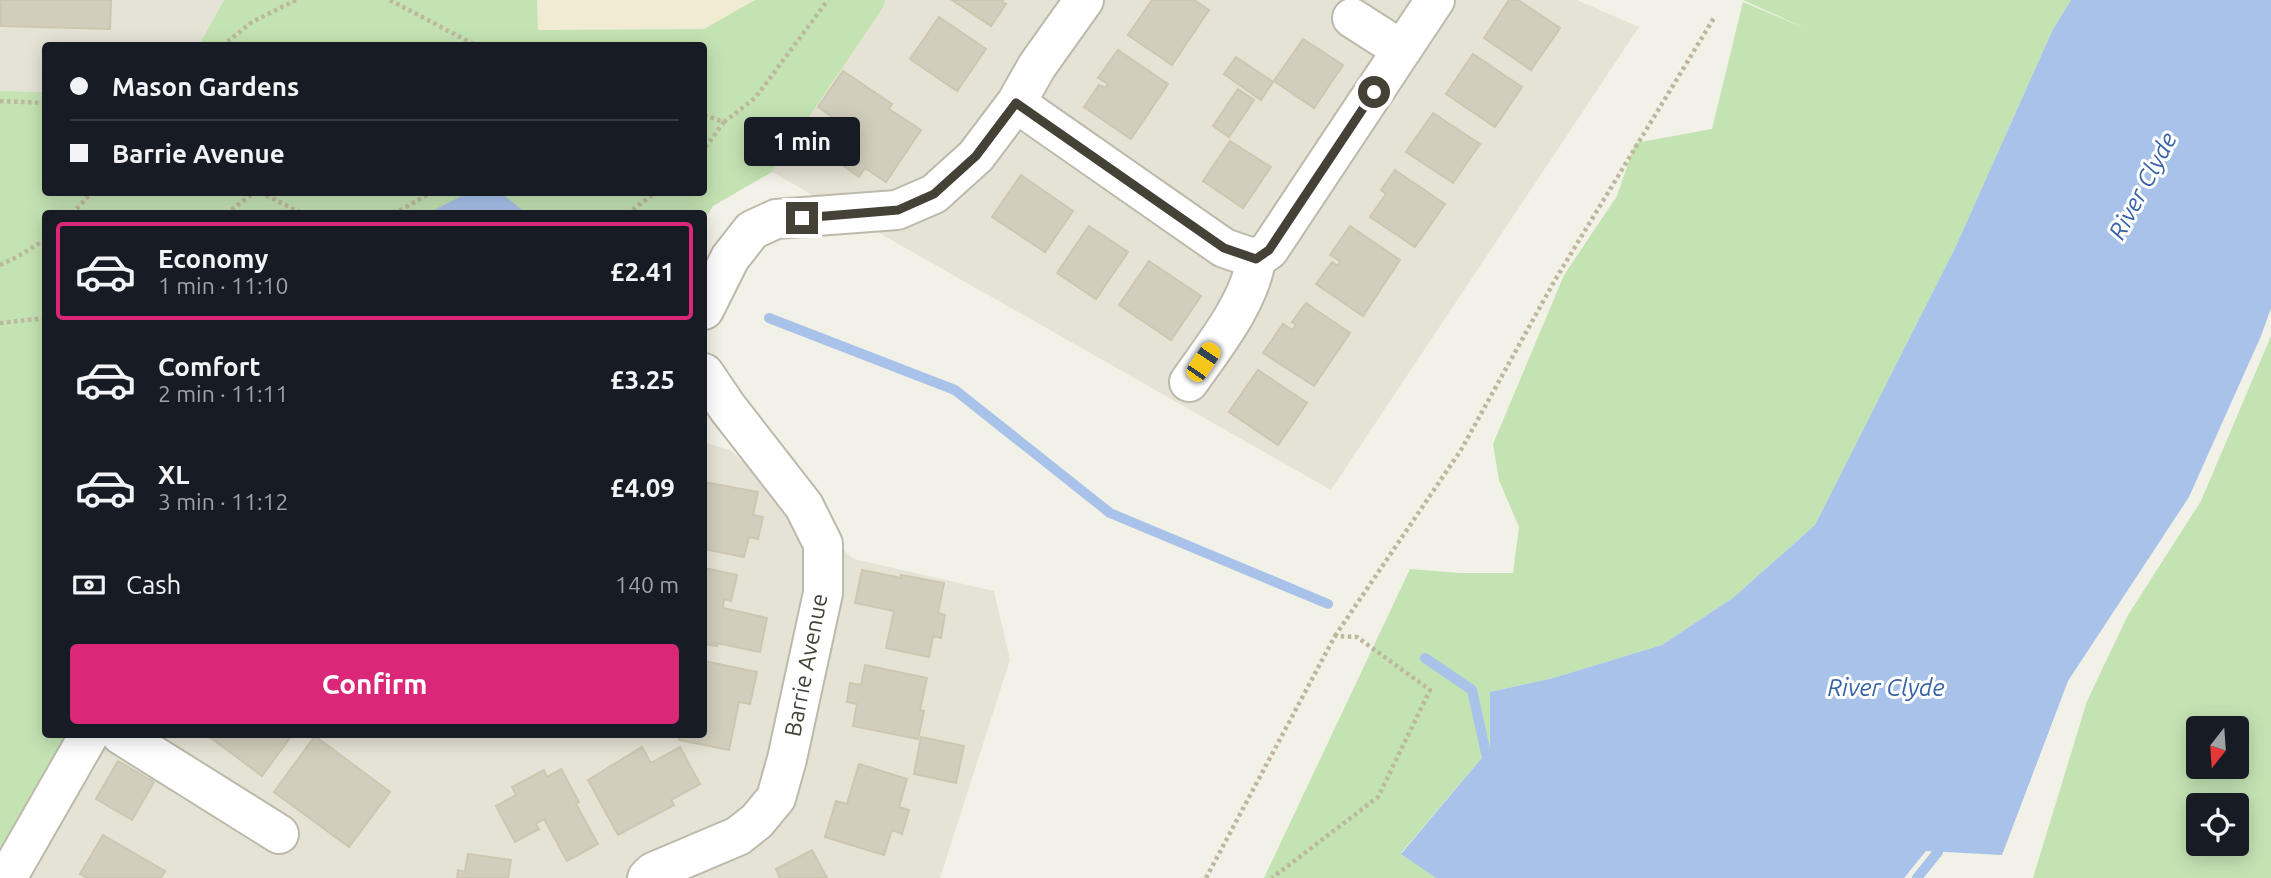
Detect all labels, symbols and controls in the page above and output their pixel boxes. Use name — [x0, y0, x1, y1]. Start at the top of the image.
text: Mason Gardens — [112, 72, 299, 101]
route start — [1358, 76, 1390, 108]
callout: 1 min — [744, 116, 860, 166]
water label: River Clyde — [2103, 128, 2182, 244]
text: 1 min — [773, 129, 831, 154]
text: Barrie Avenue — [112, 139, 285, 168]
route end — [786, 202, 818, 234]
icon: car — [74, 240, 137, 303]
text: Economy — [158, 244, 268, 273]
text: £2.41 — [610, 257, 675, 286]
text: 1 min · 11:10 — [158, 273, 289, 298]
car — [1183, 339, 1224, 385]
icon: car — [74, 348, 137, 411]
text: Comfort — [158, 352, 261, 381]
text: £3.25 — [610, 365, 675, 394]
text: 2 min · 11:11 — [158, 381, 289, 406]
icon: car — [74, 456, 137, 519]
text: XL — [158, 460, 189, 489]
text: £4.09 — [610, 473, 675, 502]
text: 3 min · 11:12 — [158, 489, 289, 514]
icon: cash — [70, 566, 108, 604]
text: Cash — [126, 570, 181, 599]
text: 140 m — [615, 572, 679, 597]
street label: Barrie Avenue — [779, 591, 832, 738]
button: Confirm — [70, 644, 679, 724]
water label: River Clyde — [1827, 674, 1945, 701]
north arrow — [2186, 716, 2249, 779]
map controls — [2186, 716, 2249, 856]
button: locate — [2186, 793, 2249, 856]

